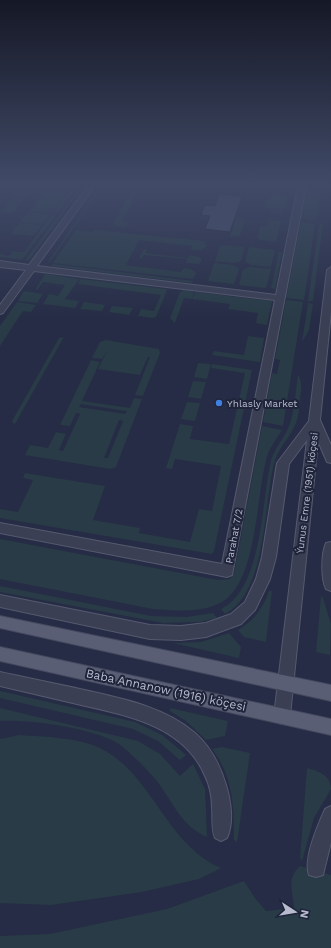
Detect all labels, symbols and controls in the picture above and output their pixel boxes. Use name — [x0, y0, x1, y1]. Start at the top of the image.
marker: Yhlasly Market — [214, 398, 224, 408]
place label: Yhlasly Market — [227, 398, 298, 409]
street label: Ýunus Emre (1951) köçesi — [294, 432, 320, 554]
street label: Parahat 7/2 — [223, 508, 245, 564]
street label: Baba Annanow (1916) köçesi — [85, 666, 247, 714]
north arrow — [275, 892, 315, 932]
text: N — [297, 909, 311, 919]

